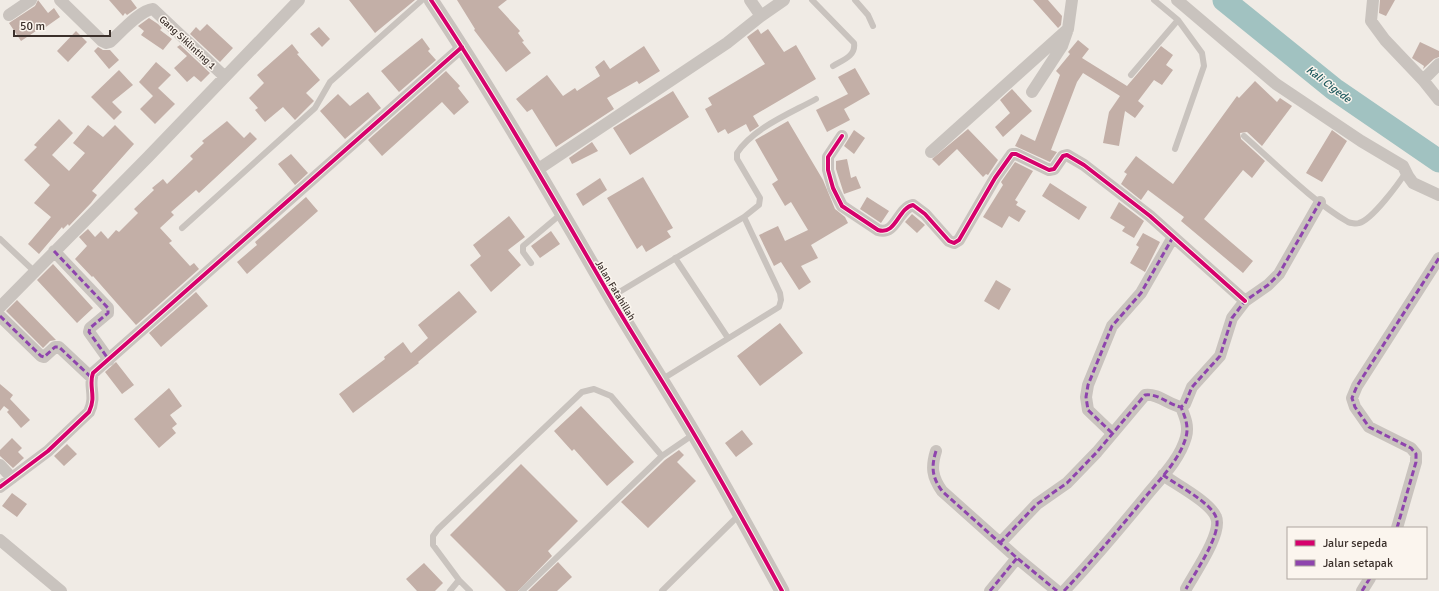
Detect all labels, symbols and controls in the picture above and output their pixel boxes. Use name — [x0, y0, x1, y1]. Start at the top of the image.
scale bar — [14, 12, 110, 38]
street label: Gang Siklinting 1 — [156, 13, 218, 72]
text: 50 m — [20, 19, 45, 34]
water label: Kali Cigede — [1304, 63, 1354, 106]
street label: Jalan Fatahillah — [593, 258, 638, 323]
legend — [1287, 527, 1427, 579]
text: Jalur sepeda — [1323, 536, 1387, 551]
text: Jalan setapak — [1323, 556, 1393, 571]

